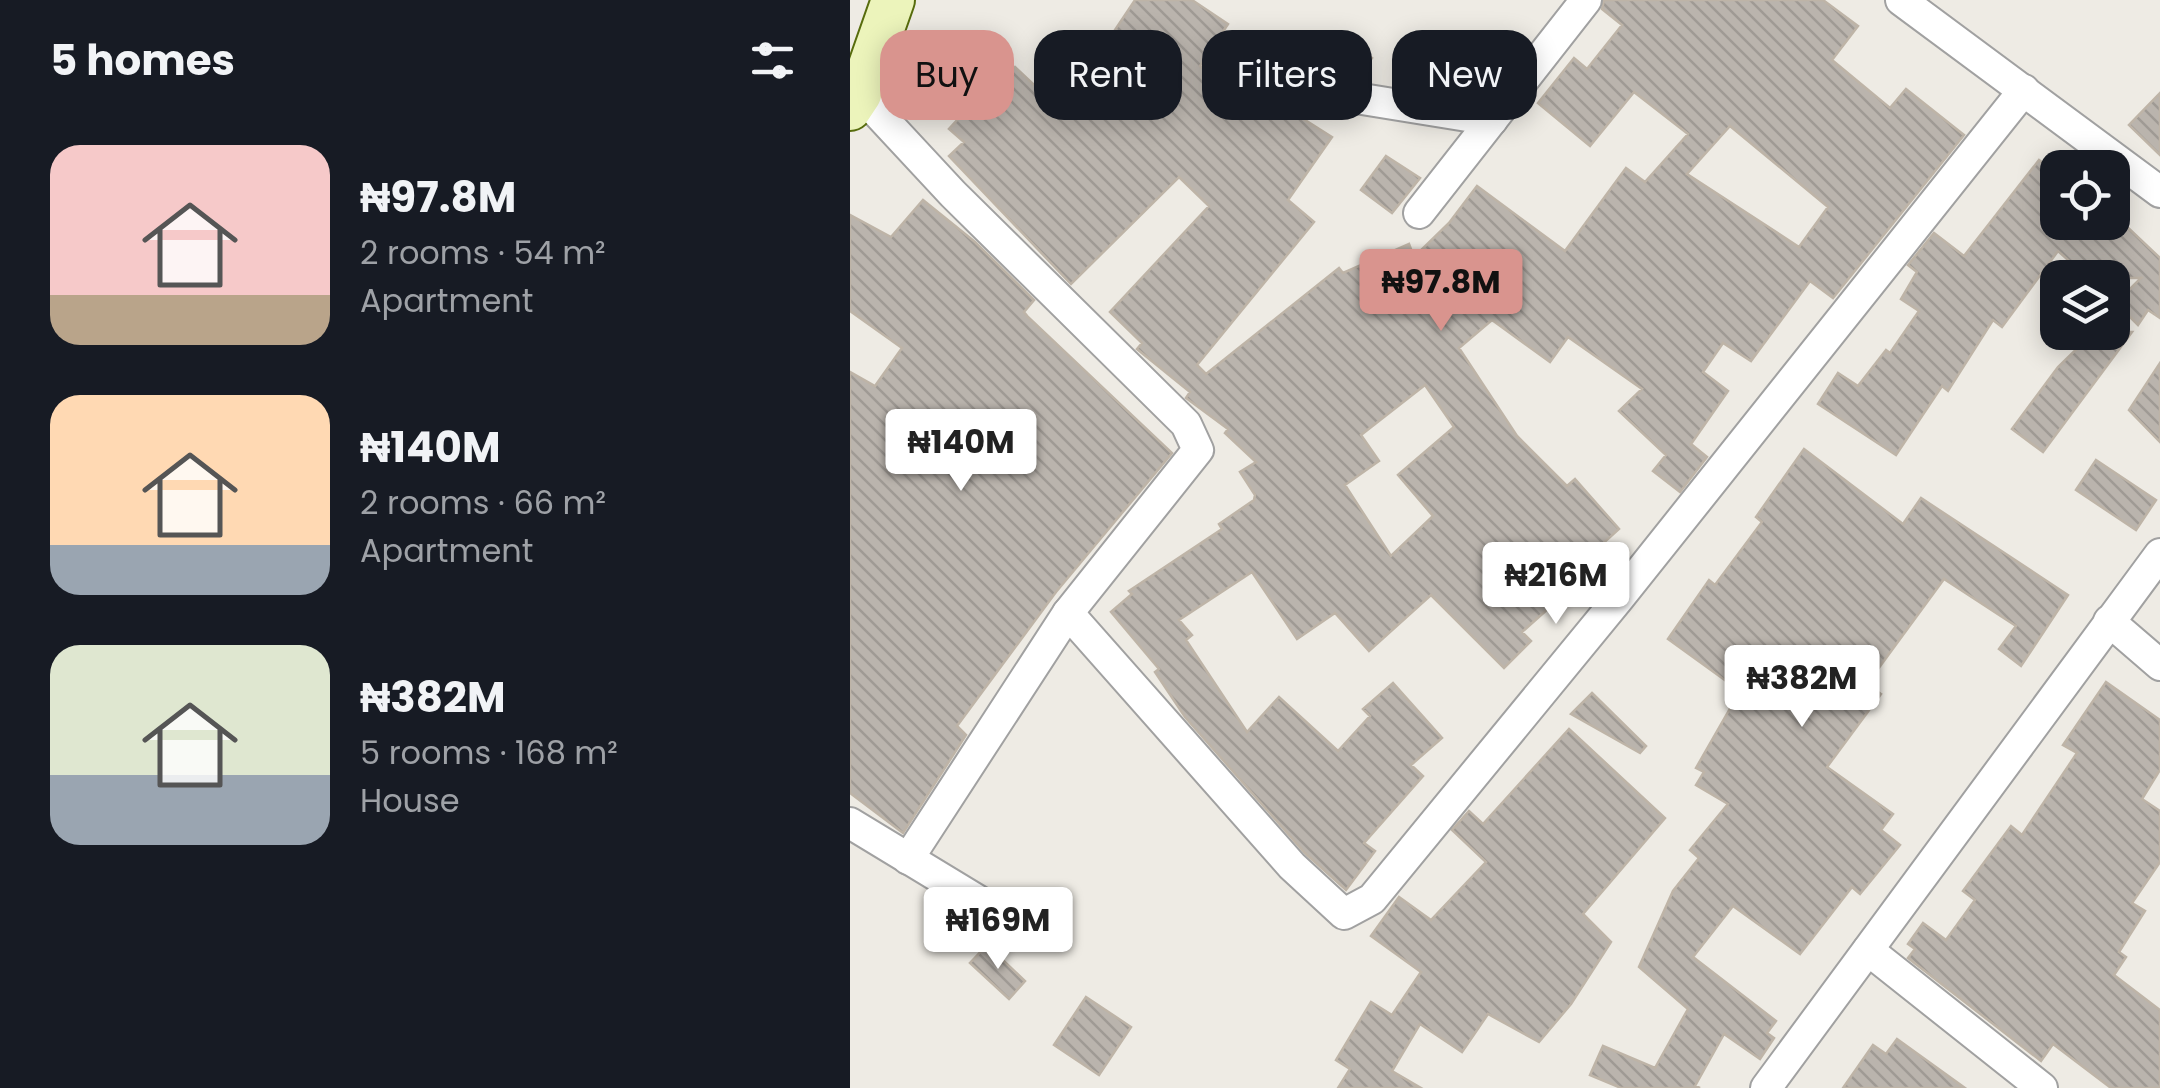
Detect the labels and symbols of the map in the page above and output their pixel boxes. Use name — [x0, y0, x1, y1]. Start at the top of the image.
pin: ₦97.8M — [1360, 249, 1522, 334]
pin: ₦140M — [891, 409, 1031, 494]
pin: ₦216M — [1486, 542, 1626, 627]
pin: ₦382M — [1732, 645, 1872, 730]
pin: ₦169M — [928, 887, 1068, 972]

